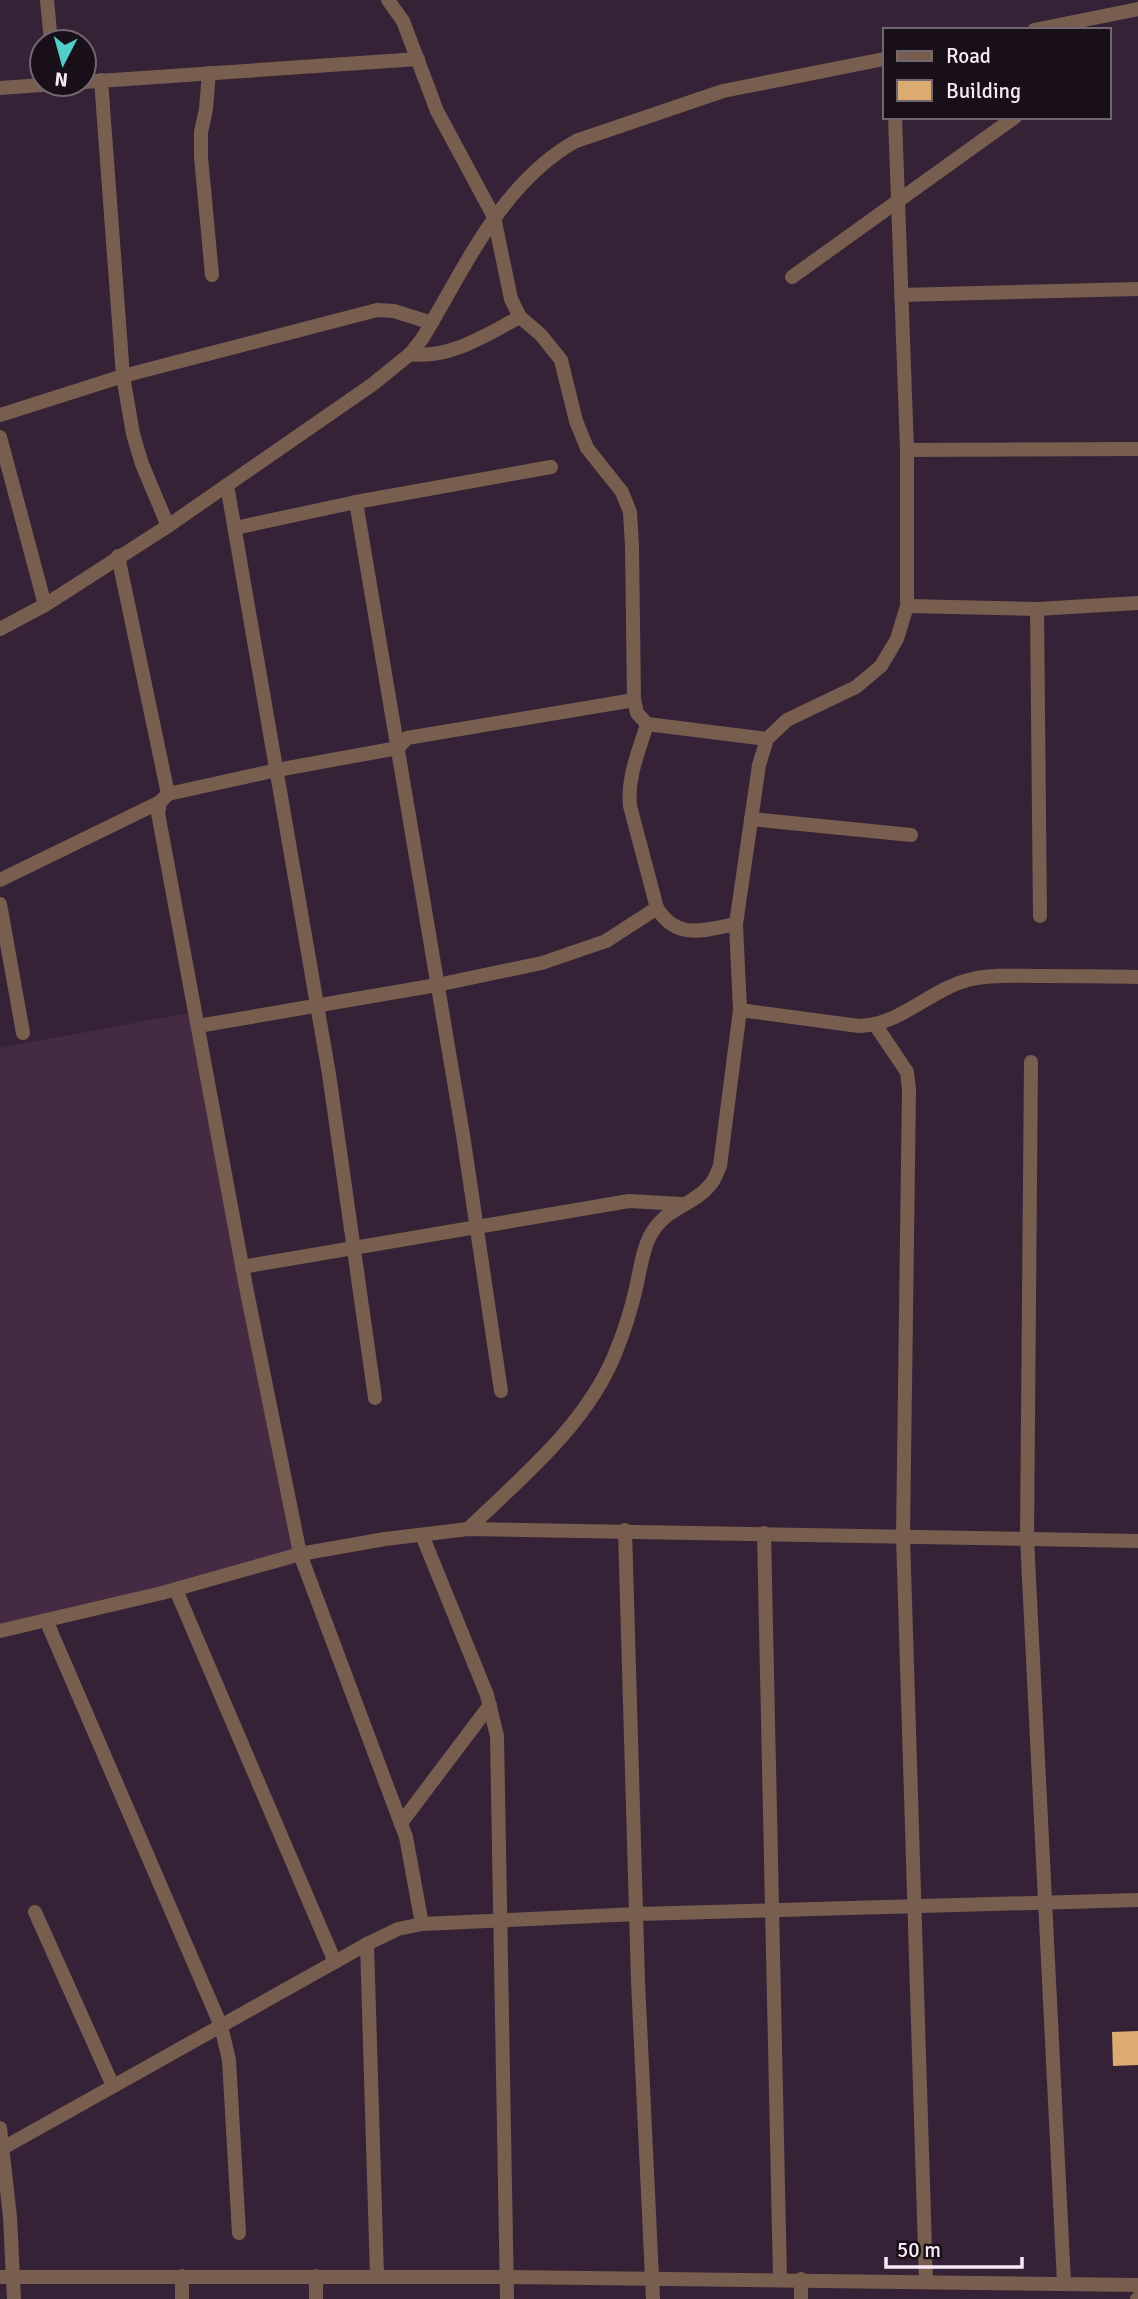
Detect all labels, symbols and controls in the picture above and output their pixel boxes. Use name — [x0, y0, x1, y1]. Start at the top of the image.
north arrow — [28, 28, 98, 98]
legend — [883, 28, 1110, 119]
text: Road — [946, 43, 991, 69]
text: N — [54, 66, 69, 92]
text: Building — [946, 78, 1021, 104]
scale bar — [886, 2226, 1023, 2270]
text: 50 m — [897, 2237, 941, 2263]

